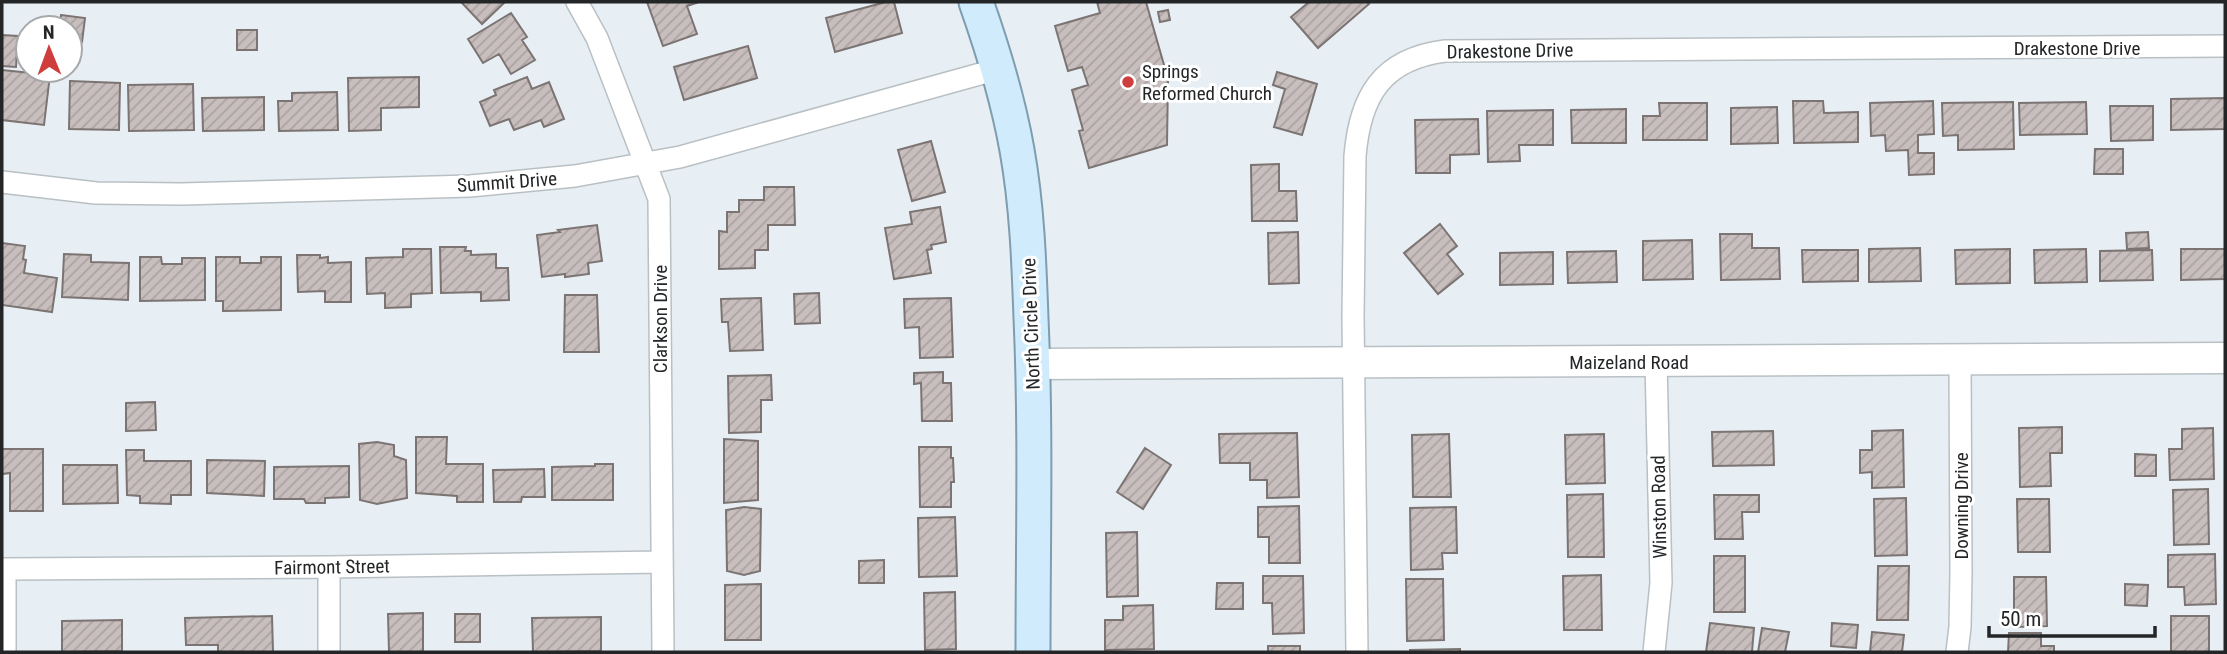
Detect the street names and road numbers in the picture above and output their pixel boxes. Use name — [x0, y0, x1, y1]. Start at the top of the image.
street label: Drakestone Drive — [2014, 37, 2140, 60]
street label: Drakestone Drive — [1446, 38, 1574, 64]
street label: Summit Drive — [456, 167, 558, 197]
street label: North Circle Drive — [1017, 258, 1045, 390]
street label: Clarkson Drive — [649, 265, 672, 373]
street label: Maizeland Road — [1569, 351, 1689, 374]
street label: Downing Drive — [1950, 452, 1973, 560]
street label: Winston Road — [1647, 455, 1671, 559]
street label: Fairmont Street — [274, 554, 390, 580]

